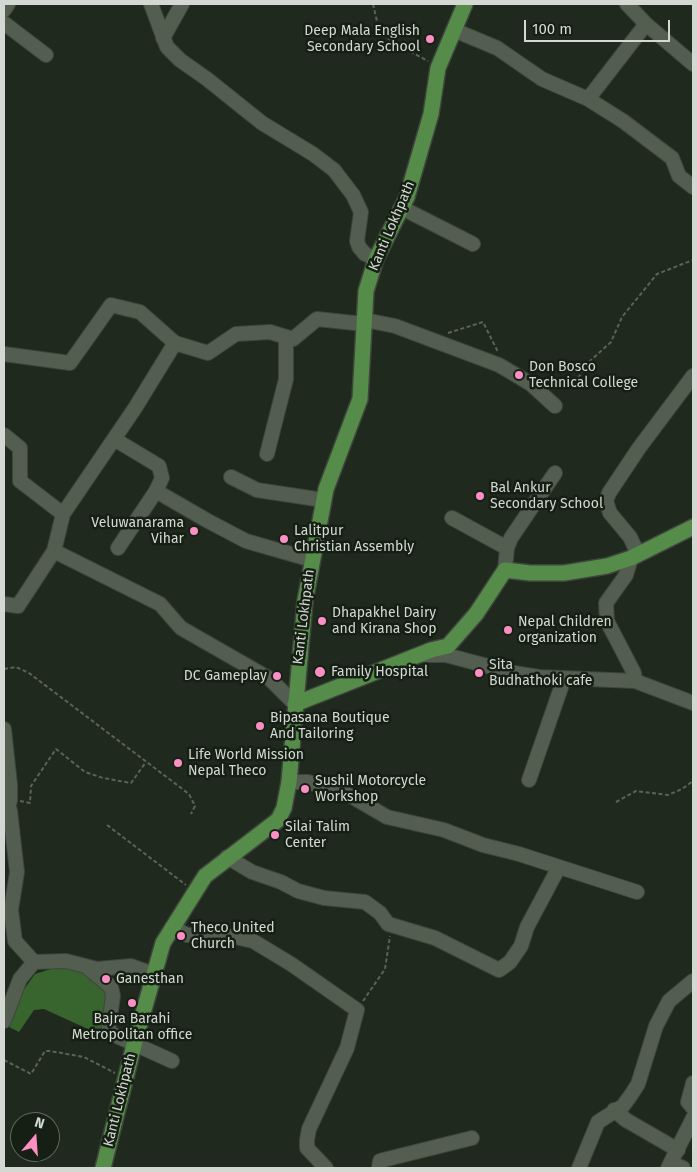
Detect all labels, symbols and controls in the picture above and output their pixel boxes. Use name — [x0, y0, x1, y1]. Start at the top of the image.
scale bar — [527, 10, 673, 42]
text: 100 m — [532, 20, 572, 38]
place label: Deep Mala English Secondary School — [304, 23, 420, 56]
marker: Deep Mala English Secondary School — [424, 33, 436, 45]
street label: Kanti Lokhpath — [366, 179, 418, 273]
place label: Don Bosco Technical College — [529, 359, 638, 392]
marker: Don Bosco Technical College — [513, 369, 525, 381]
place label: Bal Ankur Secondary School — [490, 480, 603, 512]
marker: Bal Ankur Secondary School — [474, 490, 486, 502]
place label: Veluwanarama Vihar — [91, 515, 184, 548]
place label: Lalitpur Christian Assembly — [294, 523, 414, 556]
marker: Veluwanarama Vihar — [188, 525, 200, 537]
marker: Lalitpur Christian Assembly — [278, 533, 290, 545]
street label: Kanti Lokhpath — [290, 568, 318, 666]
place label: Dhapakhel Dairy and Kirana Shop — [332, 605, 436, 638]
place label: Nepal Children organization — [518, 614, 612, 646]
marker: Dhapakhel Dairy and Kirana Shop — [316, 615, 328, 627]
marker: Nepal Children organization — [502, 624, 514, 636]
place label: Sita Budhathoki cafe — [489, 657, 592, 690]
place label: Family Hospital — [331, 664, 428, 680]
marker: Family Hospital — [313, 665, 327, 679]
marker: Sita Budhathoki cafe — [473, 667, 485, 679]
place label: DC Gameplay — [184, 668, 267, 684]
marker: DC Gameplay — [271, 670, 283, 682]
place label: Bipasana Boutique And Tailoring — [270, 710, 390, 742]
marker: Bipasana Boutique And Tailoring — [254, 720, 266, 732]
place label: Life World Mission Nepal Theco — [188, 747, 304, 780]
marker: Life World Mission Nepal Theco — [172, 757, 184, 769]
place label: Sushil Motorcycle Workshop — [315, 773, 426, 806]
marker: Sushil Motorcycle Workshop — [299, 783, 311, 795]
place label: Silai Talim Center — [285, 819, 350, 852]
marker: Silai Talim Center — [269, 829, 281, 841]
place label: Theco United Church — [191, 920, 275, 952]
marker: Theco United Church — [175, 930, 187, 942]
place label: Ganesthan — [116, 971, 184, 987]
marker: Ganesthan — [100, 973, 112, 985]
marker: Bajra Barahi Metropolitan office — [126, 997, 138, 1009]
place label: Bajra Barahi Metropolitan office — [72, 1011, 192, 1044]
street label: Kanti Lokhpath — [100, 1051, 140, 1149]
north arrow — [10, 1112, 60, 1162]
text: N — [32, 1114, 47, 1133]

